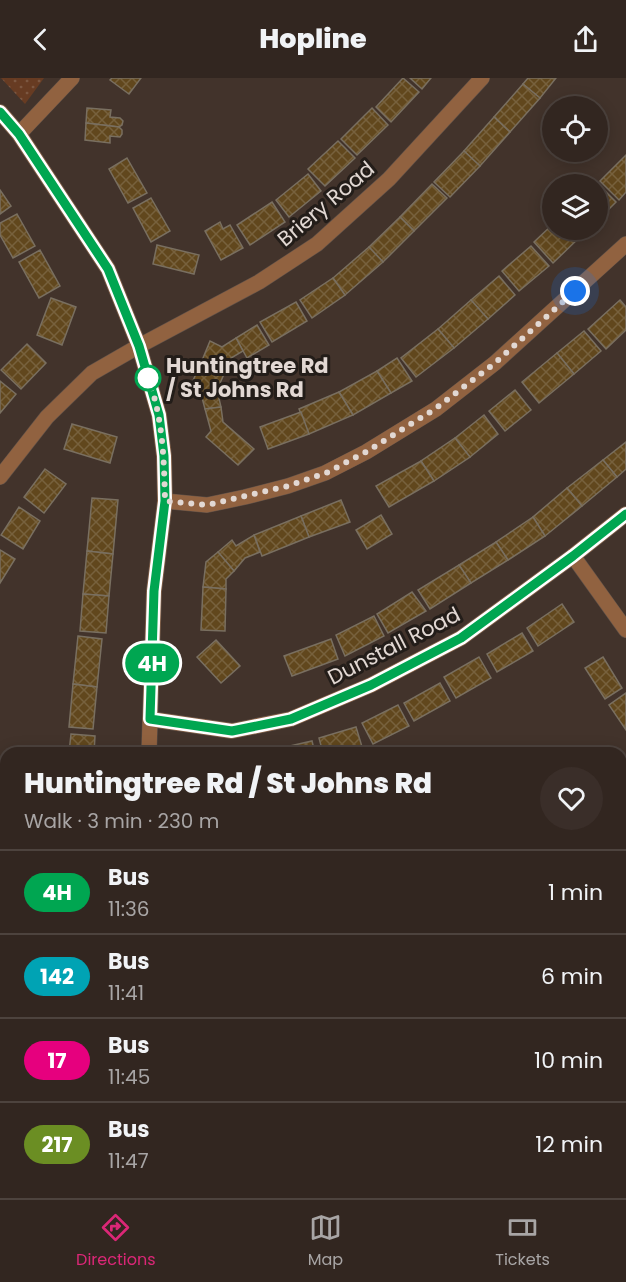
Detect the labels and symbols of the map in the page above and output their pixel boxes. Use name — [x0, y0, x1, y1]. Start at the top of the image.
street label: Briery Road — [271, 154, 380, 253]
your location — [560, 276, 590, 306]
place label: Huntingtree Rd / St Johns Rd — [166, 351, 329, 404]
marker: Huntingtree Rd / St Johns Rd — [135, 365, 161, 391]
street label: Dunstall Road — [323, 600, 465, 691]
line badge: 4H — [125, 644, 179, 682]

